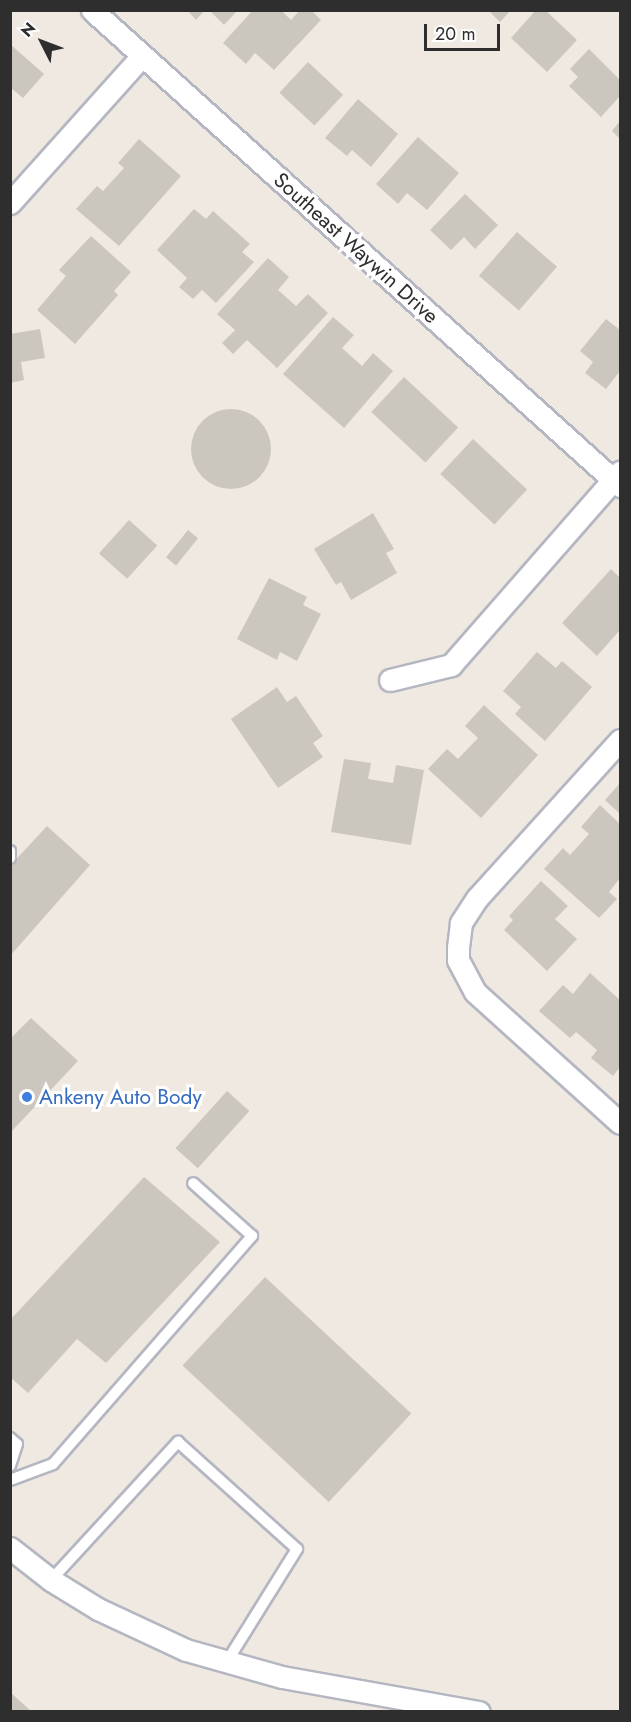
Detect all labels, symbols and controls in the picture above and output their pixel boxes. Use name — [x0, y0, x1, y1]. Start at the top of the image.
north arrow — [12, 12, 72, 72]
scale bar — [427, 12, 504, 50]
text: N — [15, 17, 41, 42]
text: 20 m — [435, 21, 475, 47]
street label: Southeast Waywin Drive — [268, 167, 444, 329]
place label: Ankeny Auto Body — [39, 1084, 202, 1110]
marker: Ankeny Auto Body — [20, 1090, 34, 1104]

